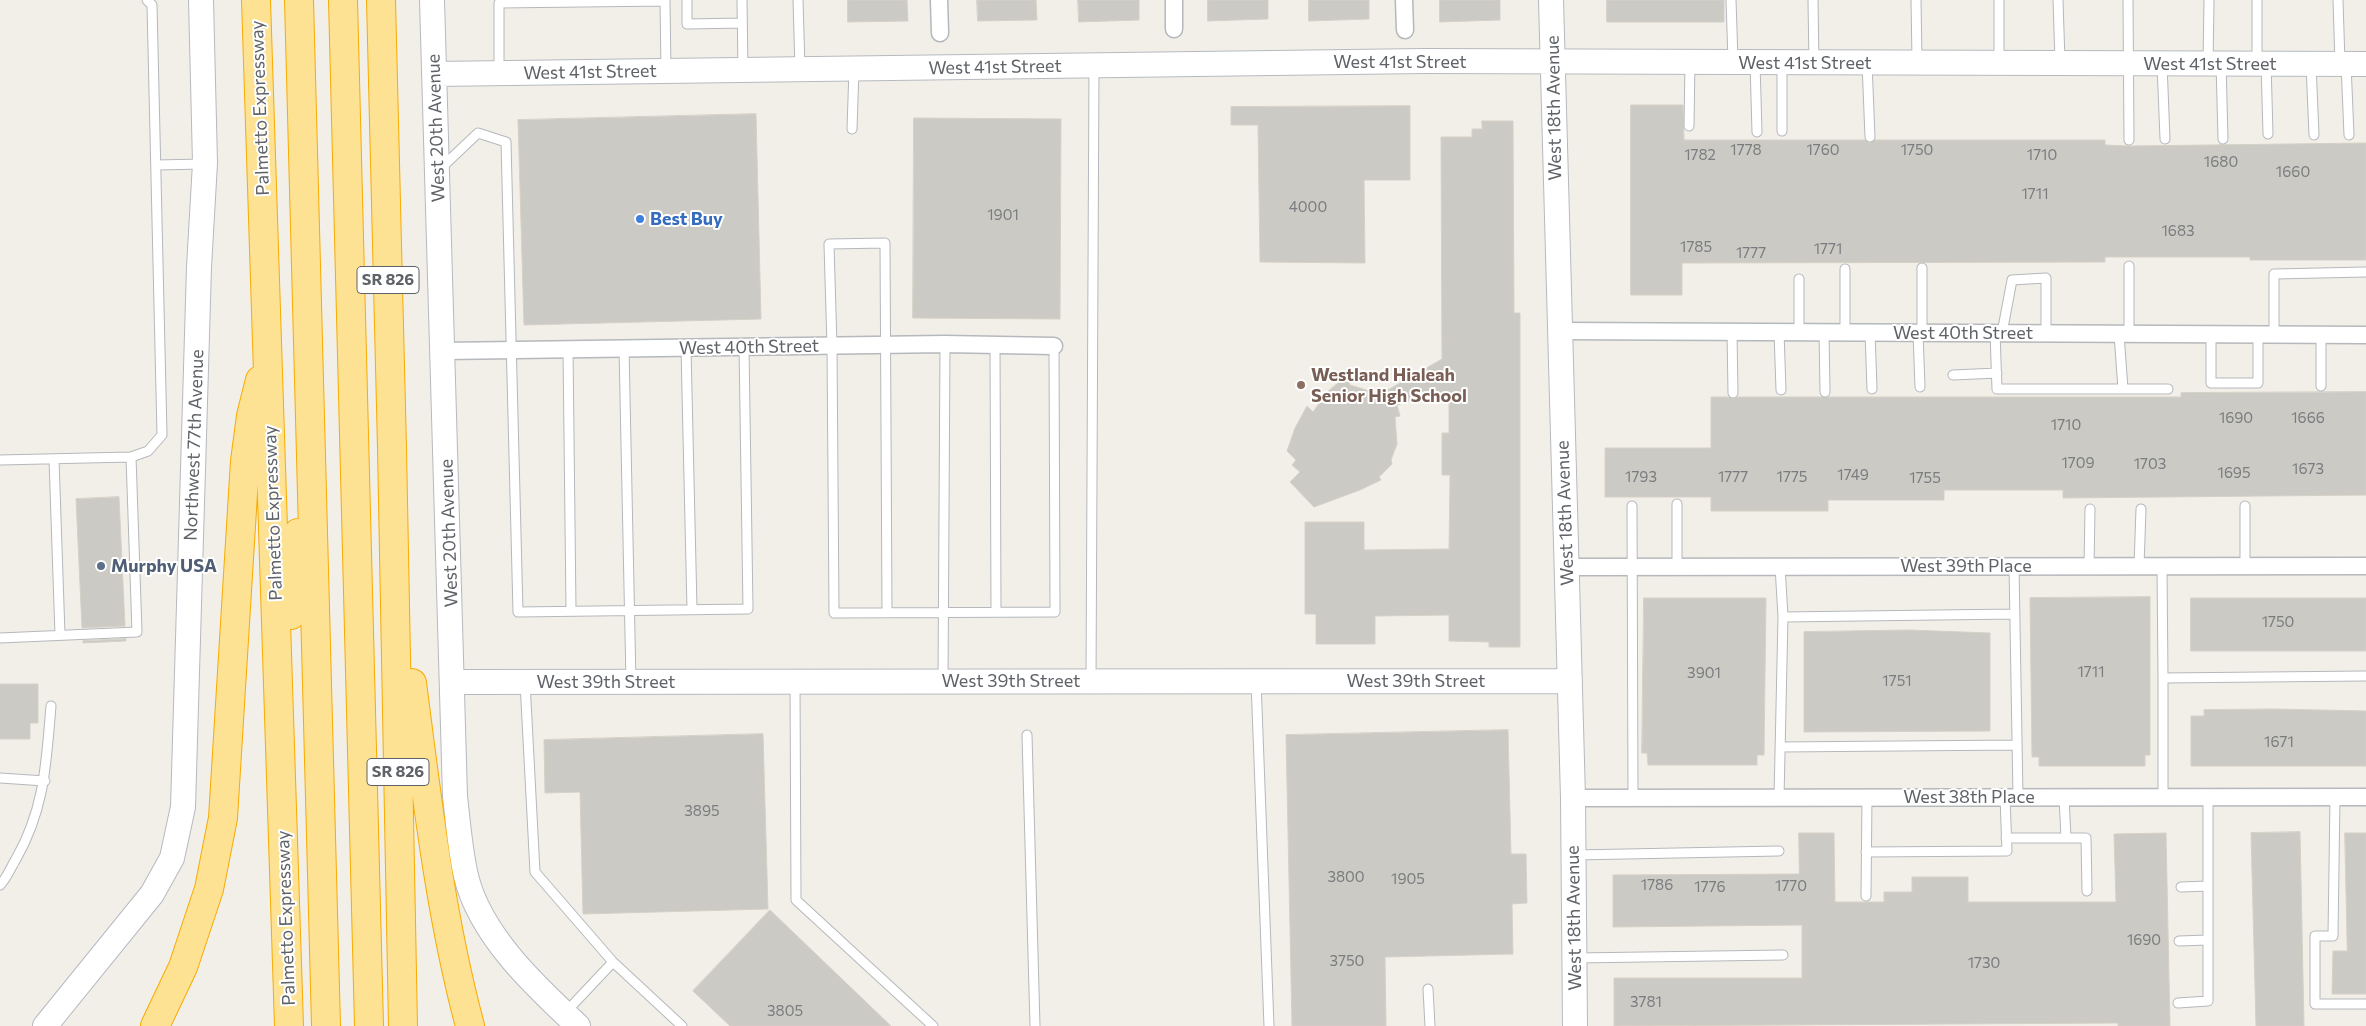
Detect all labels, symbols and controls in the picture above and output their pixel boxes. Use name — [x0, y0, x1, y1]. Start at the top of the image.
street label: Palmetto Expressway — [246, 20, 274, 196]
street label: West 18th Avenue — [1542, 35, 1566, 181]
street label: West 41st Street — [1333, 51, 1467, 73]
street label: West 41st Street — [1738, 52, 1872, 74]
street label: West 20th Avenue — [423, 53, 449, 203]
street label: West 41st Street — [2143, 53, 2277, 75]
street label: West 41st Street — [928, 55, 1062, 79]
street label: West 41st Street — [523, 60, 657, 84]
house number: 1778 — [1730, 141, 1762, 159]
house number: 1760 — [1806, 141, 1840, 159]
house number: 1750 — [1901, 141, 1933, 159]
house number: 1782 — [1684, 146, 1716, 164]
house number: 1710 — [2027, 146, 2057, 164]
house number: 1680 — [2204, 153, 2238, 171]
house number: 1660 — [2276, 163, 2310, 181]
house number: 1711 — [2021, 185, 2049, 203]
house number: 4000 — [1289, 198, 1327, 216]
house number: 1901 — [987, 206, 1019, 224]
place label: Best Buy — [650, 208, 723, 230]
marker: Best Buy — [634, 213, 646, 225]
house number: 1683 — [2161, 222, 2195, 240]
house number: 1785 — [1680, 238, 1712, 256]
house number: 1771 — [1814, 240, 1842, 258]
house number: 1777 — [1736, 244, 1766, 262]
road number: SR 826 — [357, 266, 419, 294]
street label: West 40th Street — [1893, 322, 2033, 344]
street label: West 40th Street — [679, 335, 819, 359]
street label: Northwest 77th Avenue — [180, 349, 208, 541]
place label: Westland Hialeah Senior High School — [1311, 364, 1467, 406]
marker: Westland Hialeah Senior High School — [1295, 379, 1307, 391]
house number: 1690 — [2219, 409, 2253, 427]
house number: 1666 — [2291, 409, 2325, 427]
house number: 1710 — [2051, 416, 2081, 434]
street label: Palmetto Expressway — [259, 425, 287, 601]
street label: West 18th Avenue — [1552, 440, 1578, 586]
house number: 1709 — [2061, 454, 2095, 472]
house number: 1703 — [2134, 455, 2166, 473]
street label: West 20th Avenue — [436, 458, 462, 608]
house number: 1673 — [2292, 460, 2324, 478]
house number: 1695 — [2217, 464, 2251, 482]
house number: 1749 — [1837, 466, 1869, 484]
house number: 1793 — [1625, 468, 1657, 486]
house number: 1777 — [1718, 468, 1748, 486]
house number: 1775 — [1777, 468, 1807, 486]
house number: 1755 — [1909, 469, 1941, 487]
place label: Murphy USA — [111, 555, 217, 577]
street label: West 39th Place — [1900, 555, 2032, 577]
marker: Murphy USA — [95, 560, 107, 572]
house number: 1750 — [2262, 613, 2294, 631]
house number: 1711 — [2077, 663, 2105, 681]
house number: 3901 — [1687, 664, 1721, 682]
street label: West 39th Street — [942, 670, 1080, 692]
street label: West 39th Street — [1347, 670, 1485, 692]
street label: West 39th Street — [537, 671, 675, 693]
house number: 1751 — [1882, 672, 1912, 690]
house number: 1671 — [2264, 733, 2294, 751]
road number: SR 826 — [367, 759, 429, 786]
street label: West 38th Place — [1903, 786, 2035, 808]
house number: 3895 — [684, 802, 720, 820]
street label: Palmetto Expressway — [272, 830, 300, 1006]
street label: West 18th Avenue — [1562, 845, 1586, 991]
house number: 3800 — [1327, 868, 1365, 886]
house number: 1905 — [1391, 870, 1425, 888]
house number: 1786 — [1641, 876, 1673, 894]
house number: 1770 — [1775, 877, 1807, 895]
house number: 1776 — [1694, 878, 1726, 896]
house number: 1690 — [2127, 931, 2161, 949]
house number: 3750 — [1330, 952, 1364, 970]
house number: 1730 — [1968, 954, 2000, 972]
house number: 3781 — [1630, 993, 1662, 1011]
house number: 3805 — [767, 1002, 803, 1020]

